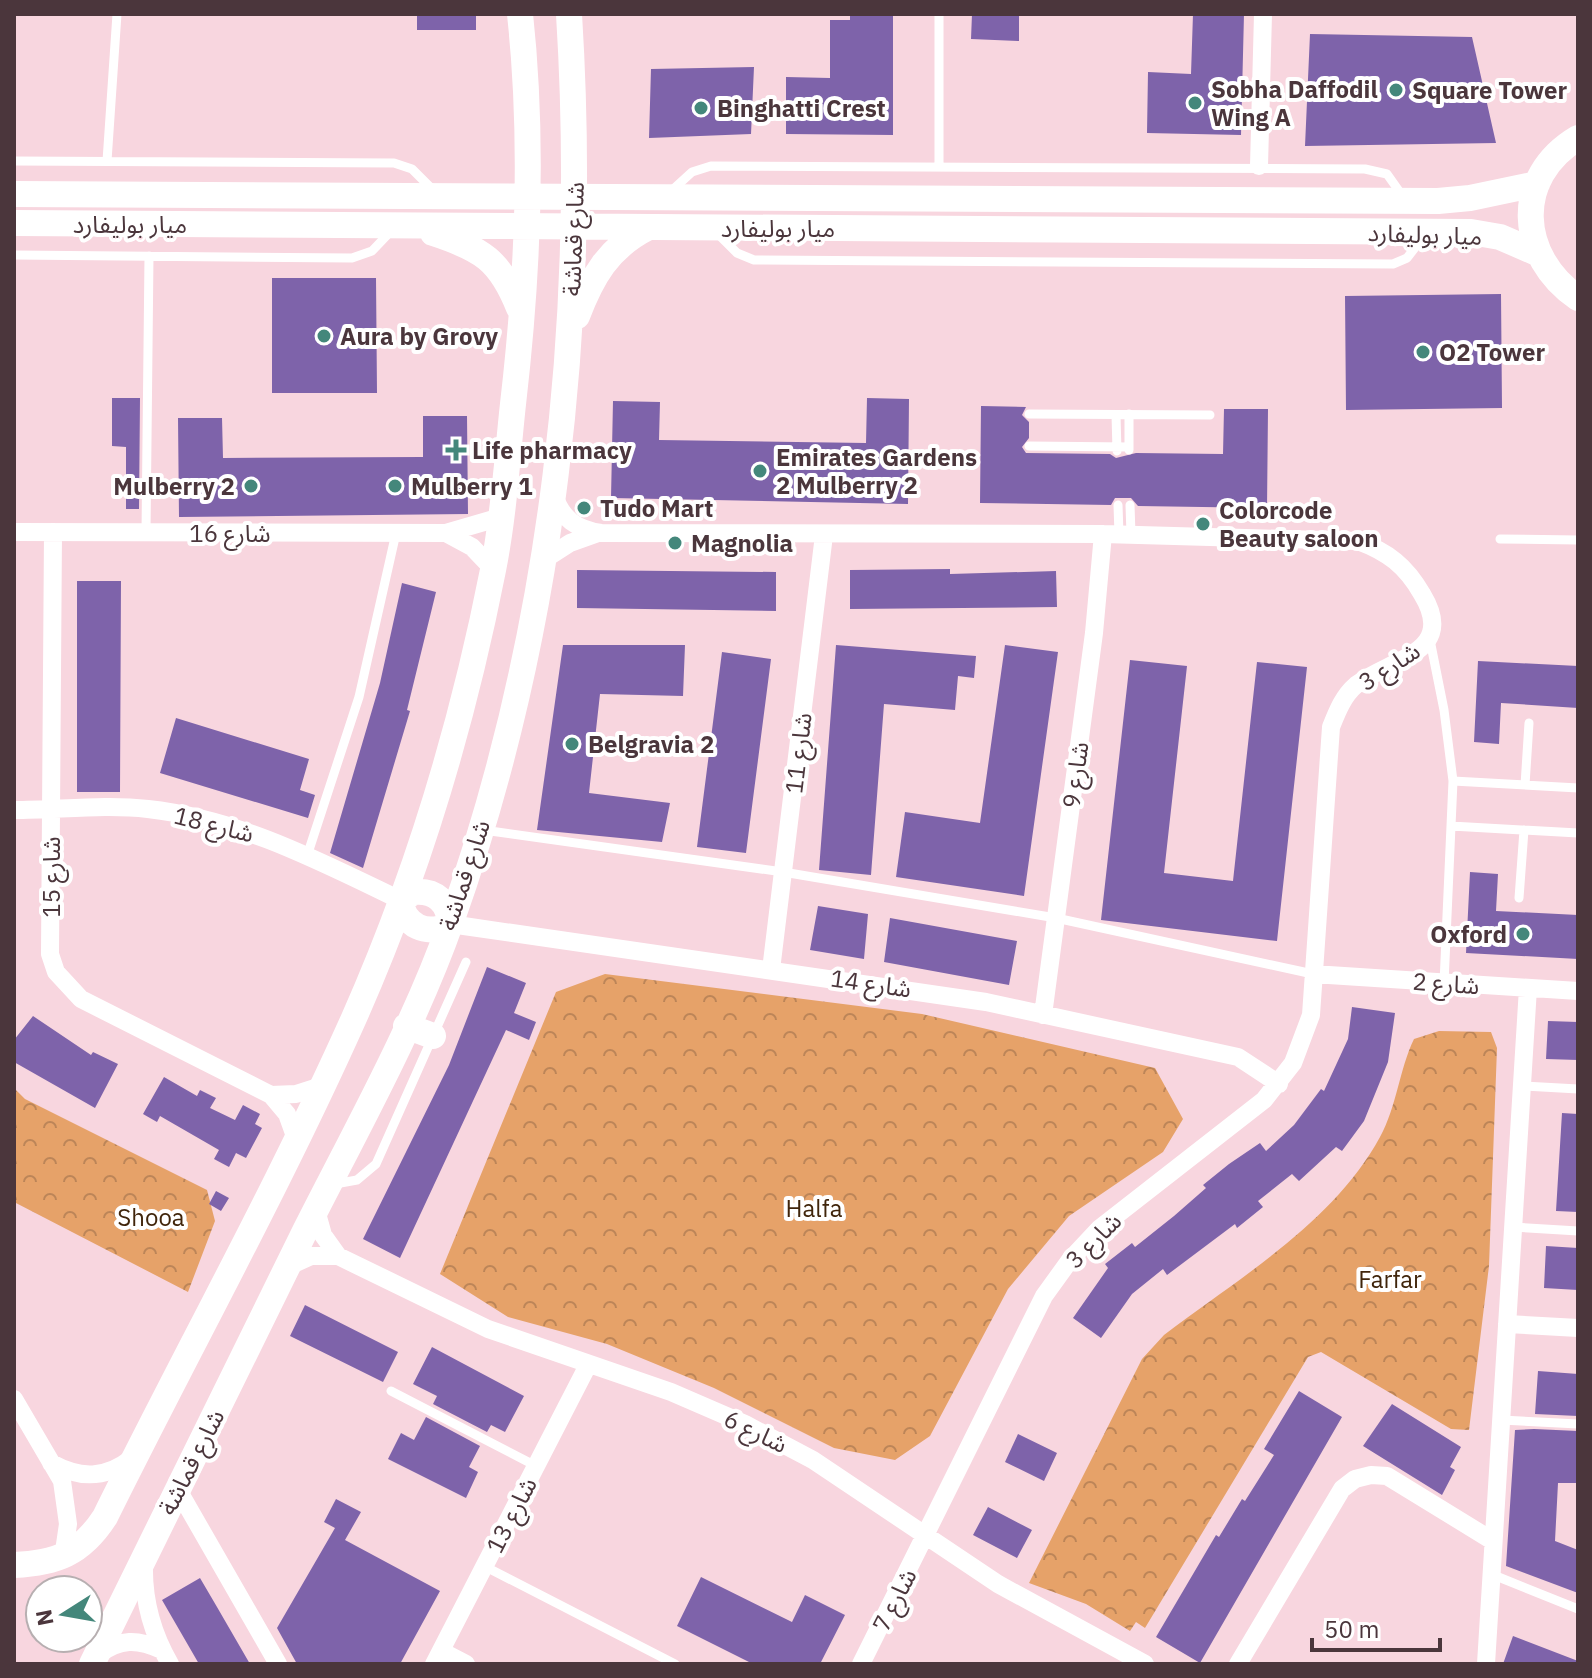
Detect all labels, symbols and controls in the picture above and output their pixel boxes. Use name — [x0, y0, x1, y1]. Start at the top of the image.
place label: Sobha Daffodil Wing A — [1211, 73, 1378, 133]
place label: Square Tower — [1412, 74, 1567, 106]
marker: Square Tower — [1387, 81, 1405, 99]
place label: Binghatti Crest — [717, 92, 886, 124]
marker: Sobha Daffodil Wing A — [1186, 94, 1204, 112]
marker: Binghatti Crest — [692, 99, 710, 117]
street label: شارع قماشة — [555, 181, 593, 297]
street label: ميار بوليفارد — [73, 208, 187, 240]
street label: ميار بوليفارد — [721, 212, 835, 244]
street label: ميار بوليفارد — [1367, 216, 1483, 252]
place label: Aura by Grovy — [340, 320, 498, 352]
marker: Aura by Grovy — [315, 327, 333, 345]
place label: O2 Tower — [1439, 336, 1545, 368]
marker: O2 Tower — [1414, 343, 1432, 361]
place label: Life pharmacy — [472, 434, 632, 466]
marker: Life pharmacy — [447, 441, 465, 459]
place label: Emirates Gardens 2 Mulberry 2 — [776, 441, 977, 501]
marker: Emirates Gardens 2 Mulberry 2 — [751, 462, 769, 480]
place label: Mulberry 2 — [113, 470, 235, 502]
place label: Mulberry 1 — [411, 470, 533, 502]
marker: Mulberry 2 — [242, 477, 260, 495]
marker: Mulberry 1 — [386, 477, 404, 495]
place label: Tudo Mart — [600, 492, 713, 524]
place label: Colorcode Beauty saloon — [1219, 494, 1379, 554]
marker: Tudo Mart — [575, 499, 593, 517]
marker: Colorcode Beauty saloon — [1194, 515, 1212, 533]
street label: شارع 16 — [189, 517, 271, 551]
place label: Magnolia — [691, 527, 793, 559]
marker: Magnolia — [666, 534, 684, 552]
street label: شارع 3 — [1352, 634, 1427, 699]
street label: شارع 11 — [777, 711, 821, 796]
place label: Belgravia 2 — [588, 728, 714, 760]
marker: Belgravia 2 — [563, 735, 581, 753]
street label: شارع 9 — [1055, 740, 1097, 811]
street label: شارع 18 — [170, 799, 257, 851]
street label: شارع قماشة — [431, 816, 499, 935]
street label: شارع 15 — [35, 836, 69, 918]
place label: Oxford — [1430, 918, 1507, 950]
marker: Oxford — [1514, 925, 1532, 943]
street label: شارع 14 — [828, 962, 913, 1006]
street label: شارع 2 — [1411, 965, 1480, 1003]
park label: Halfa — [786, 1192, 843, 1224]
park label: Shooa — [117, 1201, 185, 1233]
street label: شارع 3 — [1058, 1205, 1129, 1276]
park label: Farfar — [1358, 1263, 1422, 1295]
street label: شارع 6 — [718, 1402, 793, 1462]
street label: شارع قماشة — [151, 1404, 233, 1521]
street label: شارع 13 — [478, 1472, 545, 1559]
street label: شارع 7 — [865, 1563, 925, 1638]
north arrow — [24, 1574, 104, 1654]
scale bar — [1312, 1602, 1440, 1652]
text: N — [28, 1607, 60, 1629]
text: 50 m — [1324, 1613, 1379, 1645]

